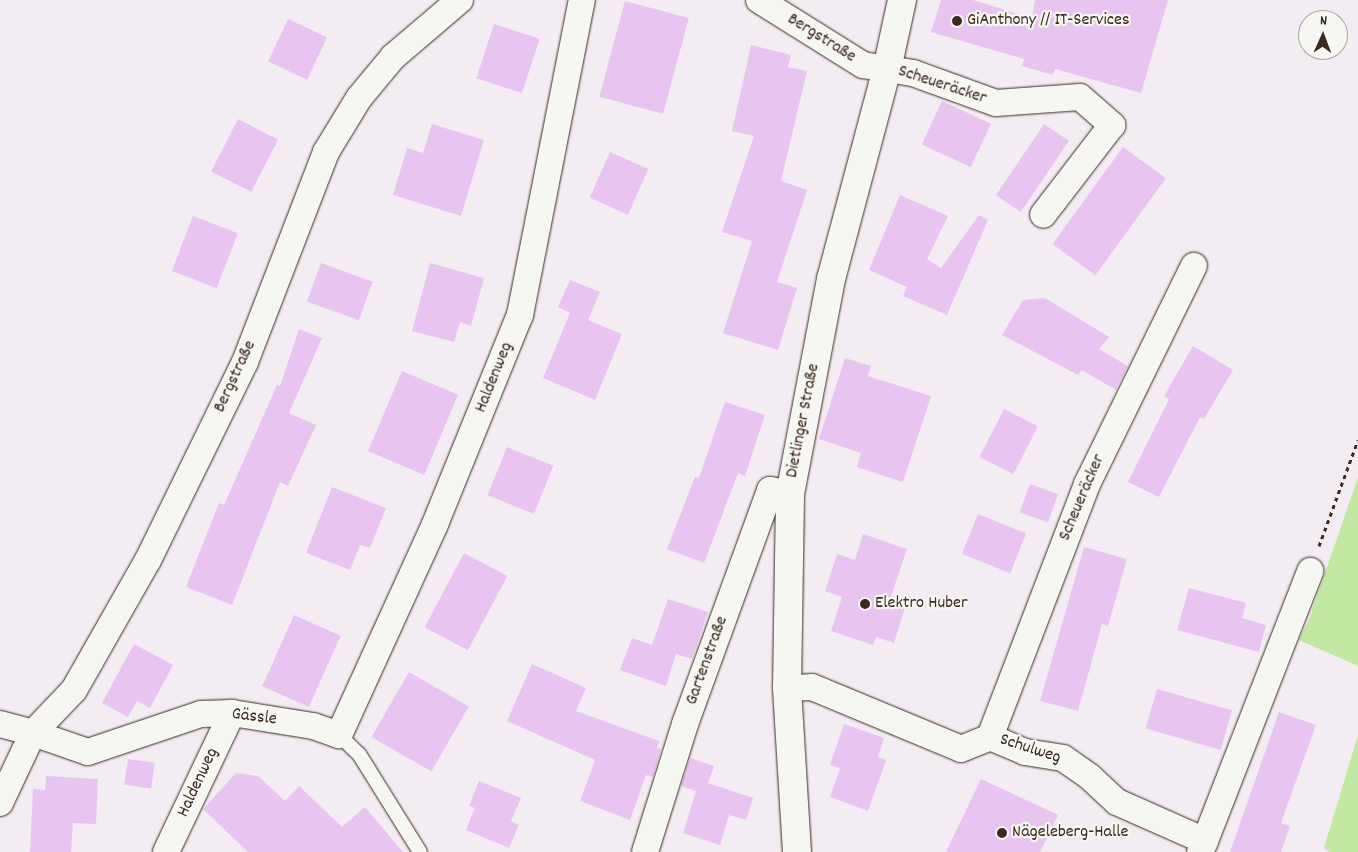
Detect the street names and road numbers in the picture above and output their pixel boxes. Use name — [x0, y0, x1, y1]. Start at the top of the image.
street label: Bergstraße — [783, 9, 859, 69]
street label: Scheueräcker — [895, 62, 989, 110]
street label: Bergstraße — [210, 338, 262, 416]
street label: Haldenweg — [471, 340, 519, 416]
street label: Dietlinger Straße — [782, 362, 826, 480]
street label: Scheueräcker — [1055, 451, 1111, 545]
street label: Gartenstraße — [682, 614, 734, 708]
street label: Gässle — [230, 705, 278, 731]
street label: Schulweg — [997, 730, 1063, 770]
street label: Haldenweg — [174, 745, 224, 821]

